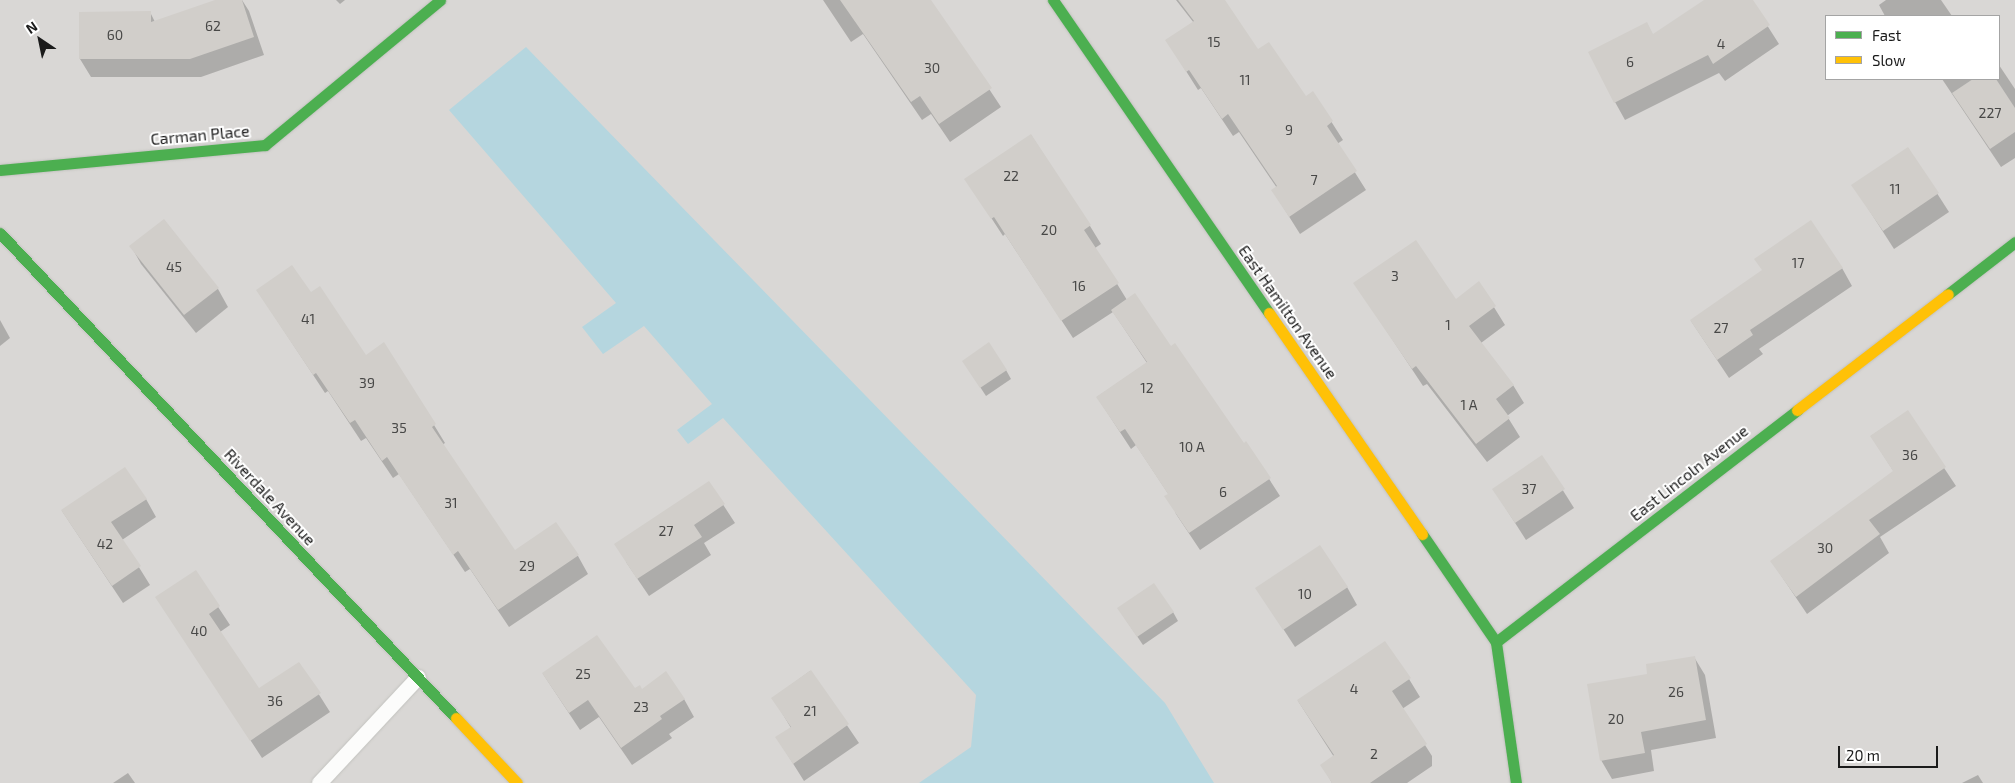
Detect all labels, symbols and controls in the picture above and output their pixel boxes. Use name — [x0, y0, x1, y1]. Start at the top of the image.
north arrow — [15, 15, 65, 65]
legend — [1825, 15, 2000, 80]
text: N — [22, 17, 40, 37]
house number: 62 — [205, 18, 221, 34]
text: Fast — [1872, 26, 1901, 44]
house number: 60 — [107, 27, 123, 43]
house number: 15 — [1207, 34, 1221, 50]
house number: 4 — [1717, 36, 1725, 52]
text: Slow — [1872, 51, 1906, 69]
house number: 6 — [1626, 54, 1634, 70]
house number: 30 — [924, 60, 940, 76]
house number: 11 — [1239, 72, 1251, 88]
house number: 227 — [1979, 105, 2001, 121]
street label: Carman Place — [150, 121, 250, 149]
house number: 9 — [1285, 122, 1293, 138]
house number: 22 — [1003, 168, 1019, 184]
house number: 7 — [1310, 172, 1318, 188]
house number: 11 — [1889, 181, 1901, 197]
house number: 20 — [1041, 222, 1057, 238]
street label: East Hamilton Avenue — [1234, 241, 1342, 383]
house number: 17 — [1792, 255, 1804, 271]
house number: 45 — [166, 259, 182, 275]
house number: 3 — [1391, 268, 1399, 284]
house number: 16 — [1072, 278, 1086, 294]
house number: 41 — [301, 311, 315, 327]
house number: 1 — [1445, 317, 1451, 333]
house number: 27 — [1713, 320, 1729, 336]
house number: 39 — [359, 375, 375, 391]
house number: 12 — [1140, 380, 1154, 396]
house number: 1 A — [1460, 397, 1478, 413]
house number: 35 — [391, 420, 407, 436]
street label: East Lincoln Avenue — [1626, 421, 1752, 525]
house number: 10 A — [1179, 439, 1205, 455]
street label: Riverdale Avenue — [220, 445, 320, 549]
house number: 36 — [1902, 447, 1918, 463]
house number: 37 — [1522, 481, 1536, 497]
house number: 6 — [1219, 484, 1227, 500]
house number: 31 — [444, 495, 458, 511]
house number: 27 — [658, 523, 674, 539]
house number: 42 — [97, 536, 113, 552]
house number: 30 — [1817, 540, 1833, 556]
house number: 29 — [519, 558, 535, 574]
house number: 10 — [1298, 586, 1312, 602]
house number: 40 — [190, 623, 208, 639]
house number: 25 — [575, 666, 591, 682]
house number: 4 — [1350, 681, 1358, 697]
house number: 26 — [1668, 684, 1684, 700]
house number: 36 — [267, 693, 283, 709]
house number: 23 — [633, 699, 649, 715]
house number: 21 — [803, 703, 817, 719]
house number: 20 — [1608, 711, 1624, 727]
scale bar — [1840, 736, 1940, 768]
house number: 2 — [1370, 746, 1378, 762]
text: 20 m — [1846, 746, 1880, 764]

